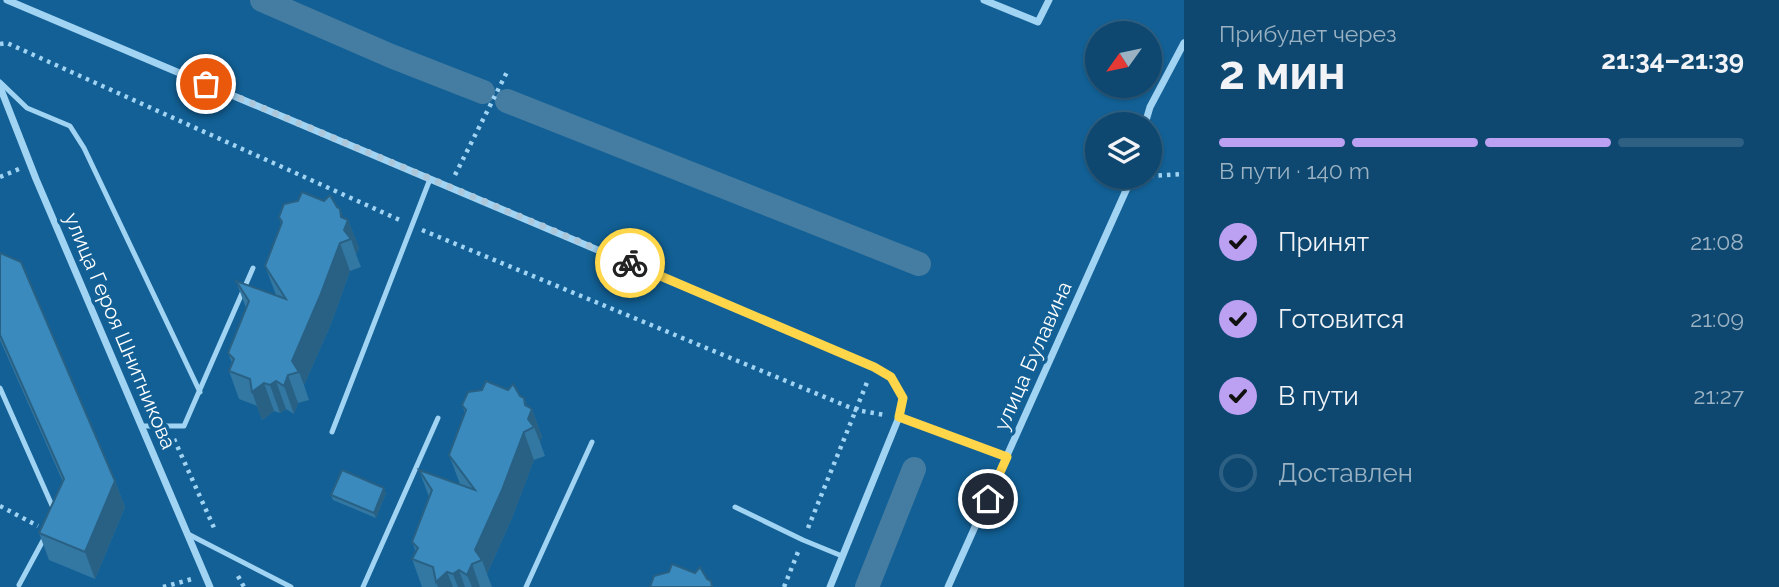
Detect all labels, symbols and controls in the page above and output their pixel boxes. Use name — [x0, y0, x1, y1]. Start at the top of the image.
text: Прибудет через — [1219, 20, 1397, 47]
north arrow — [1085, 21, 1162, 98]
map controls — [1085, 21, 1162, 189]
text: 21:34–21:39 — [1601, 45, 1744, 75]
text: 2 мин — [1219, 46, 1346, 100]
pin — [176, 54, 236, 114]
icon: bag — [187, 65, 225, 103]
button: layers — [1085, 112, 1162, 189]
text: В пути · 140 m — [1219, 157, 1370, 184]
street label: улица Героя Шнитникова — [59, 209, 182, 453]
icon: check — [1219, 223, 1257, 261]
text: Принят — [1278, 227, 1369, 257]
courier — [595, 228, 665, 298]
text: 21:08 — [1690, 228, 1744, 255]
icon: bike — [611, 244, 649, 282]
street label: улица Булавина — [988, 277, 1077, 434]
icon: check — [1219, 300, 1257, 338]
text: Готовится — [1278, 304, 1404, 334]
text: 21:09 — [1690, 305, 1744, 332]
icon: check — [1219, 377, 1257, 415]
text: В пути — [1278, 381, 1359, 411]
text: 21:27 — [1694, 382, 1744, 409]
text: Доставлен — [1278, 458, 1413, 488]
pin — [958, 469, 1018, 529]
icon: home — [969, 480, 1007, 518]

